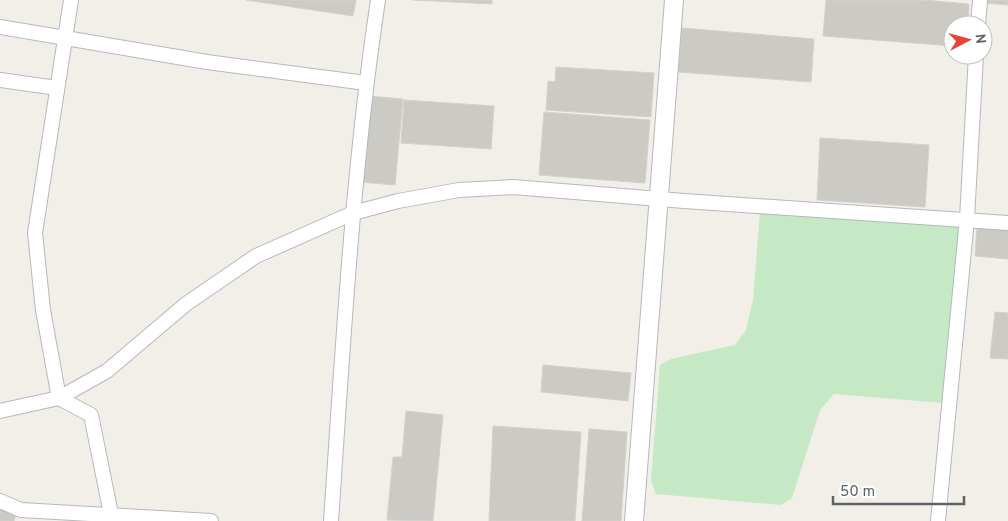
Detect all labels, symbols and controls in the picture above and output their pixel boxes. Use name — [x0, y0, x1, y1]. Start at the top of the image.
north arrow — [943, 15, 993, 65]
text: N — [970, 33, 988, 45]
scale bar — [833, 474, 964, 506]
text: 50 m — [840, 483, 875, 502]

